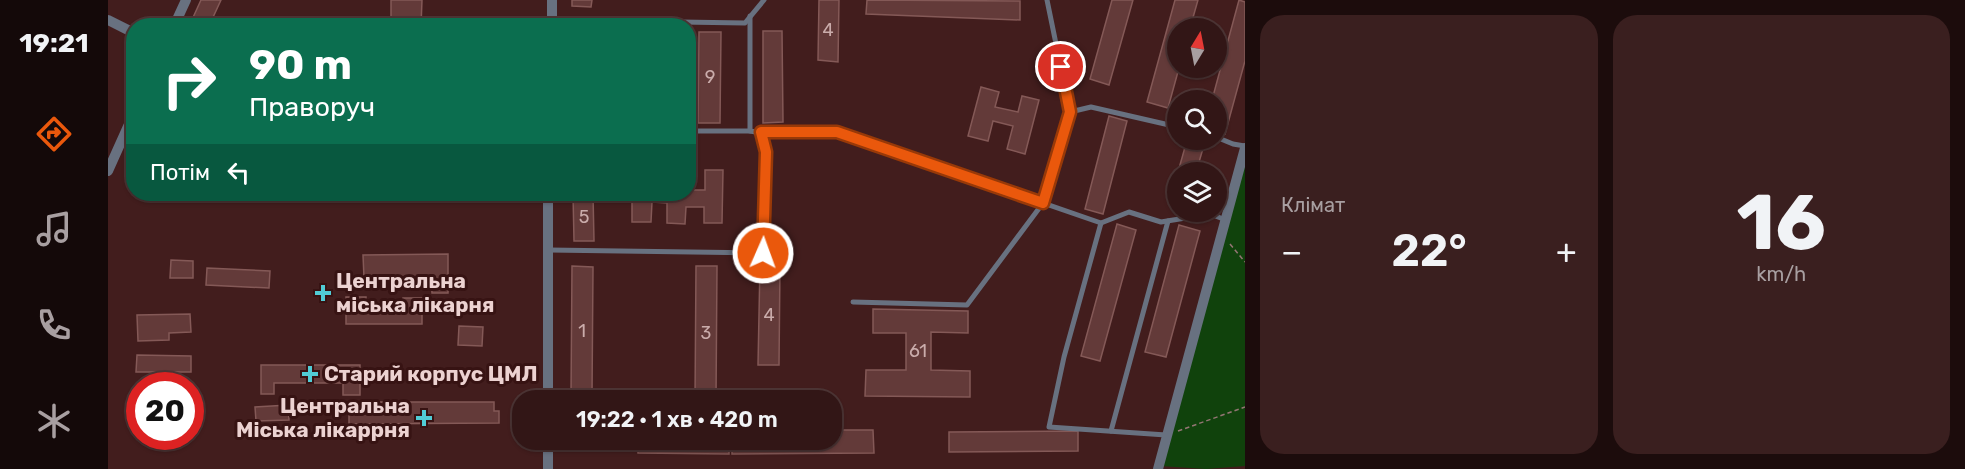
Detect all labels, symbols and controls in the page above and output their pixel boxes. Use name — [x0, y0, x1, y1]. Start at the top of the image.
north arrow — [1167, 18, 1227, 78]
map controls — [1167, 18, 1227, 222]
house number: 4 — [822, 19, 834, 41]
text: 19:21 — [19, 27, 89, 59]
text: 90 m — [249, 40, 352, 90]
pin — [1035, 41, 1086, 92]
icon: right — [150, 42, 228, 120]
icon: arrive — [1044, 50, 1077, 83]
house number: 9 — [705, 66, 715, 88]
button: search — [1167, 90, 1227, 150]
text: Праворуч — [249, 91, 375, 123]
icon: directions — [33, 113, 75, 155]
icon: left — [222, 156, 255, 189]
text: Потім — [150, 159, 210, 186]
button: layers — [1167, 162, 1227, 222]
text: 16 — [1736, 176, 1826, 269]
text: Клімат — [1281, 193, 1345, 217]
house number: 5 — [579, 206, 589, 228]
icon: music — [33, 208, 75, 250]
position arrow — [731, 221, 795, 285]
text: 22° — [1392, 224, 1467, 277]
text: − — [1281, 232, 1302, 271]
text: + — [1556, 232, 1577, 271]
text: km/h — [1756, 262, 1806, 286]
place label: Центральна міська лікарня — [336, 268, 495, 317]
marker: Центральна міська лікарня — [314, 284, 332, 302]
icon: phone — [33, 304, 75, 346]
house number: 4 — [763, 304, 775, 326]
house number: 1 — [578, 320, 586, 342]
house number: 3 — [701, 322, 711, 344]
house number: 61 — [909, 340, 927, 362]
place label: Старий корпус ЦМЛ — [324, 361, 537, 386]
marker: Старий корпус ЦМЛ — [301, 365, 319, 383]
speed limit sign: 20 — [126, 372, 204, 450]
place label: Центральна Міська лікаррня — [236, 393, 410, 442]
icon: climate — [33, 400, 75, 442]
text: 19:22 · 1 хв · 420 m — [576, 406, 778, 433]
marker: Центральна Міська лікаррня — [415, 409, 433, 427]

